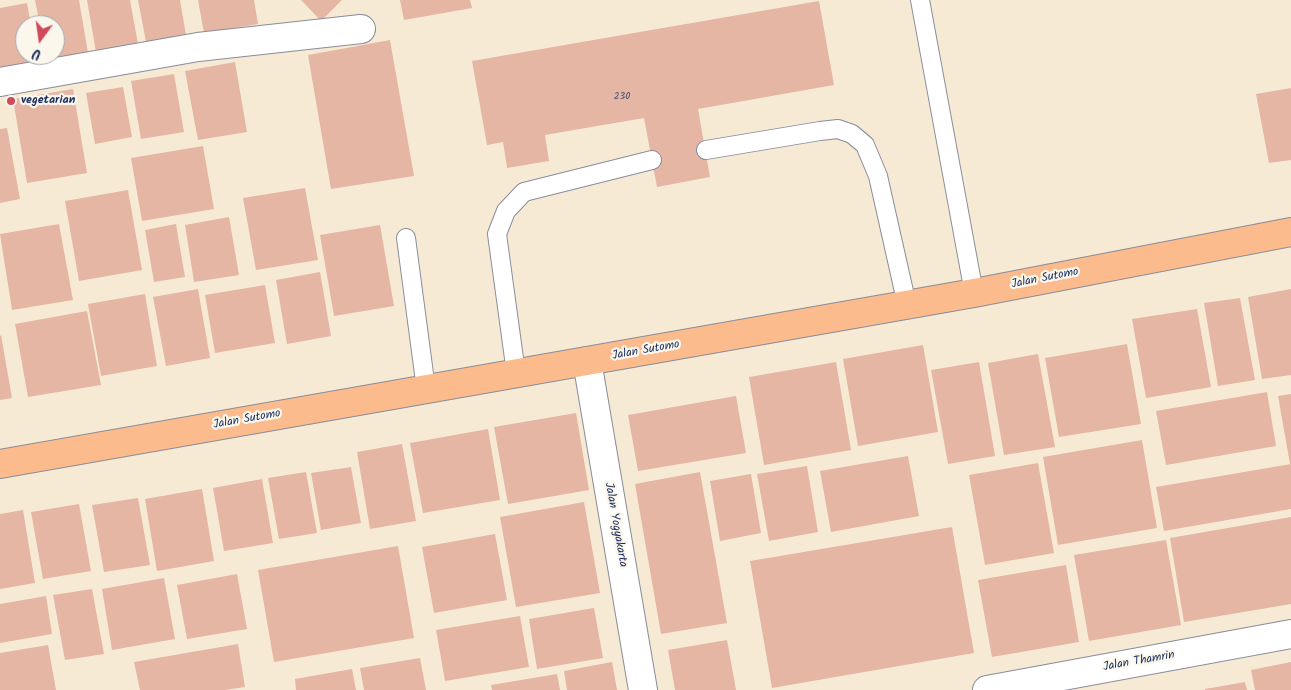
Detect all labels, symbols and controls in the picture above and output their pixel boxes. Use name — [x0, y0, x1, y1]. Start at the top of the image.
north arrow — [15, 15, 65, 65]
text: U — [30, 42, 43, 65]
house number: 230 — [614, 91, 630, 103]
place label: vegetarian — [21, 94, 75, 108]
marker: vegetarian — [5, 95, 17, 107]
street label: Jalan Sutomo — [1010, 265, 1080, 293]
street label: Jalan Sutomo — [611, 338, 681, 364]
street label: Jalan Sutomo — [212, 407, 282, 433]
street label: Jalan Yogyakarta — [600, 481, 630, 569]
street label: Jalan Thamrin — [1102, 649, 1176, 675]

